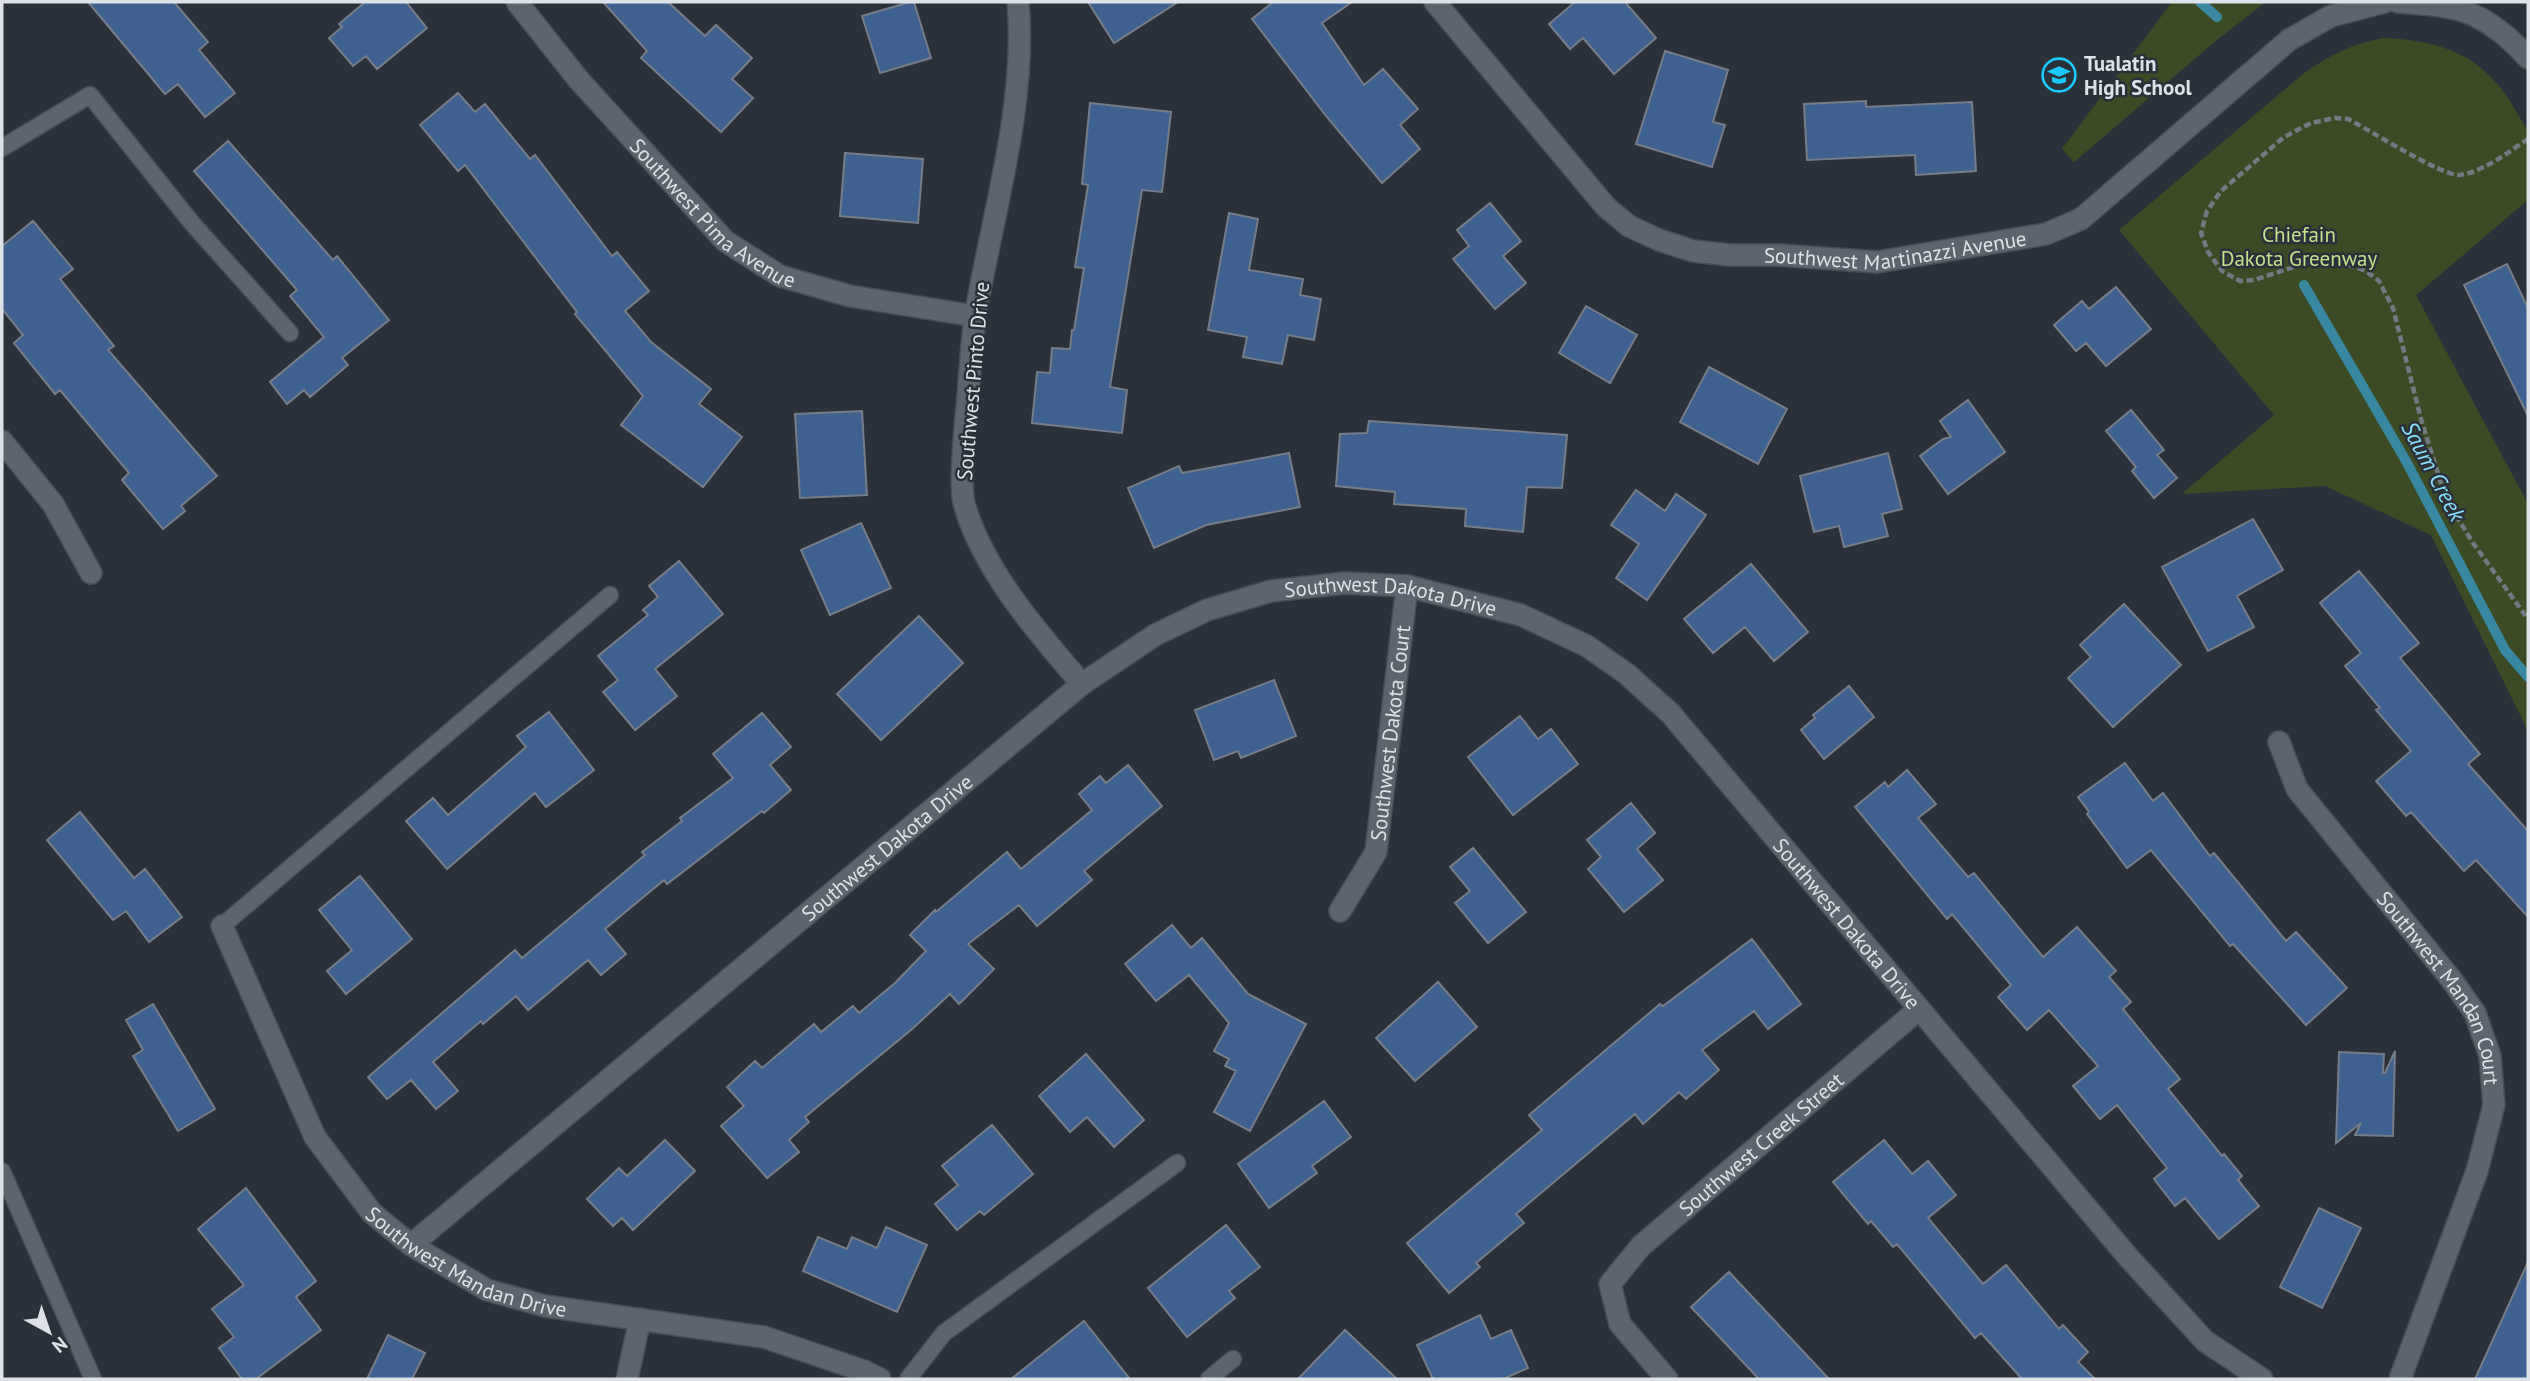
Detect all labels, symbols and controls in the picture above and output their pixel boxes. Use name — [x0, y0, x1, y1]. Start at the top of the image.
place label: Tualatin High School — [2084, 50, 2193, 101]
school or university icon: Tualatin High School — [2040, 56, 2078, 94]
street label: Southwest Pima Avenue — [625, 132, 799, 293]
park label: Chiefain Dakota Greenway — [2221, 221, 2378, 272]
street label: Southwest Martinazzi Avenue — [1764, 224, 2028, 276]
street label: Southwest Pinto Drive — [951, 280, 995, 482]
water label: Saum Creek — [2396, 416, 2473, 527]
street label: Southwest Dakota Drive — [1283, 569, 1500, 622]
street label: Southwest Dakota Court — [1364, 624, 1416, 842]
street label: Southwest Dakota Drive — [795, 768, 978, 927]
street label: Southwest Dakota Drive — [1768, 832, 1927, 1014]
street label: Southwest Mandan Court — [2371, 885, 2506, 1086]
street label: Southwest Creek Street — [1673, 1066, 1849, 1222]
street label: Southwest Mandan Drive — [361, 1200, 568, 1322]
north arrow — [14, 1297, 84, 1367]
text: N — [47, 1332, 72, 1358]

